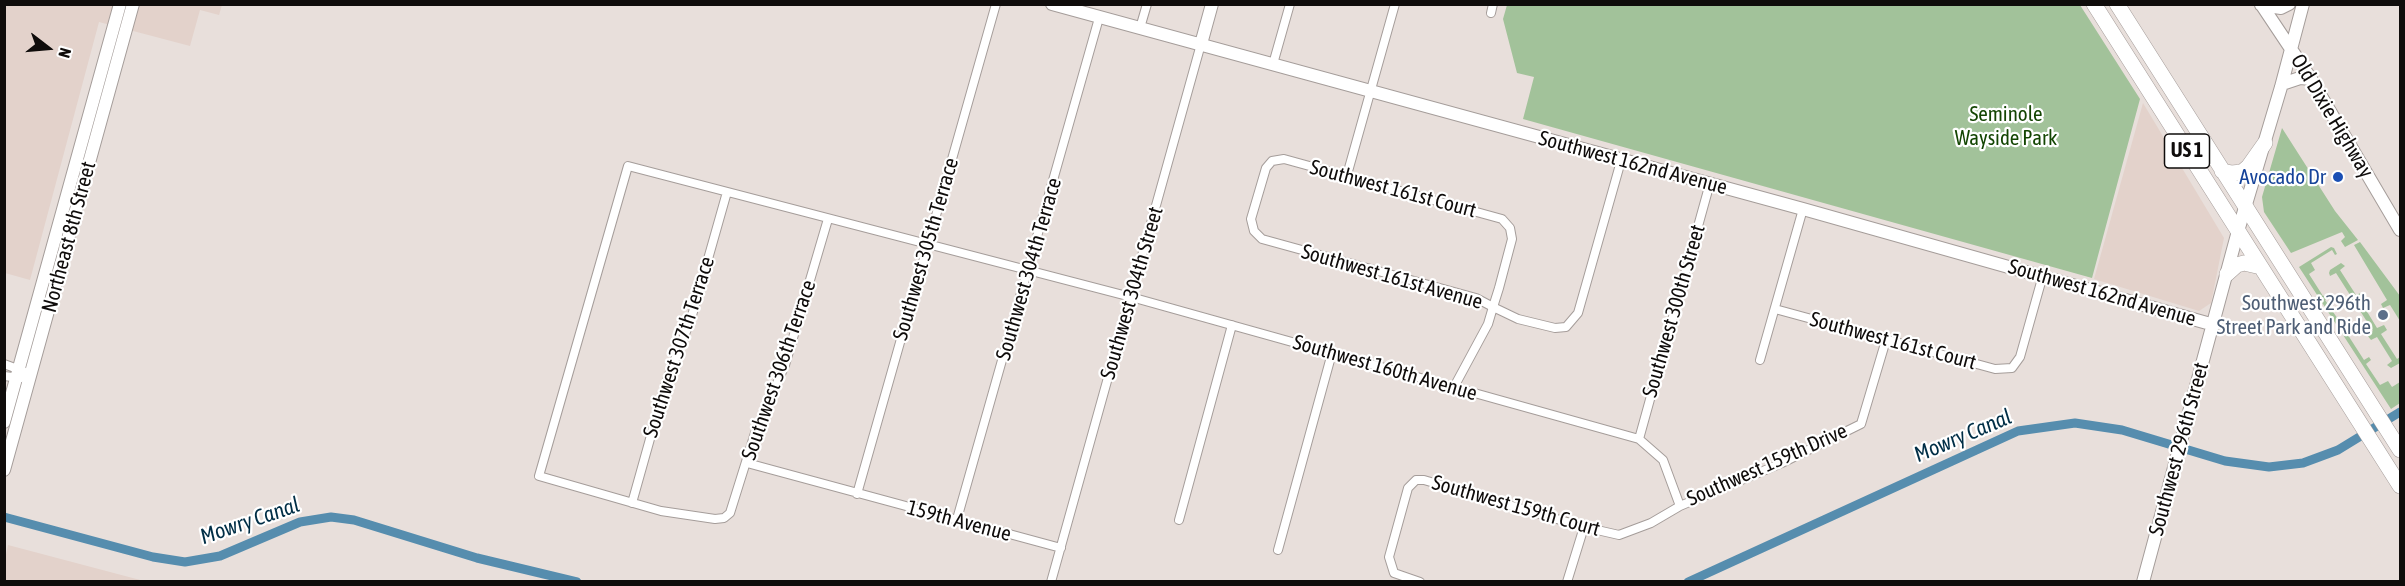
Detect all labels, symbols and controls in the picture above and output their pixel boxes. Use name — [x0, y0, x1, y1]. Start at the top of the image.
north arrow — [18, 18, 78, 78]
text: N — [55, 46, 75, 60]
street label: Old Dixie Highway — [2285, 50, 2379, 182]
park label: Seminole Wayside Park — [1955, 101, 2057, 151]
street label: Southwest 162nd Avenue — [1536, 126, 1730, 200]
road number: US 1 — [2164, 134, 2210, 168]
street label: Southwest 305th Terrace — [888, 155, 964, 343]
street label: Southwest 161st Court — [1307, 155, 1479, 223]
street label: Northeast 8th Street — [37, 159, 101, 315]
place label: Avocado Dr — [2239, 164, 2326, 190]
marker: Avocado Dr — [2331, 170, 2345, 184]
street label: Southwest 304th Terrace — [991, 175, 1067, 363]
street label: Southwest 304th Street — [1095, 204, 1169, 382]
street label: Southwest 300th Street — [1637, 222, 1711, 400]
street label: Southwest 161st Avenue — [1298, 239, 1486, 315]
street label: Southwest 307th Terrace — [638, 253, 720, 441]
street label: Southwest 162nd Avenue — [2005, 254, 2199, 332]
street label: Southwest 306th Terrace — [736, 277, 822, 463]
place label: Southwest 296th Street Park and Ride — [2217, 290, 2371, 340]
street label: Southwest 161st Court — [1807, 307, 1979, 375]
marker: Southwest 296th Street Park and Ride — [2376, 308, 2390, 322]
street label: Southwest 160th Avenue — [1290, 330, 1480, 406]
street label: Southwest 296th Street — [2144, 360, 2214, 538]
water label: Mowry Canal — [1910, 404, 2016, 468]
street label: Southwest 159th Drive — [1683, 418, 1851, 512]
street label: Southwest 159th Court — [1429, 470, 1603, 542]
water label: Mowry Canal — [197, 492, 303, 550]
street label: 159th Avenue — [904, 495, 1014, 547]

